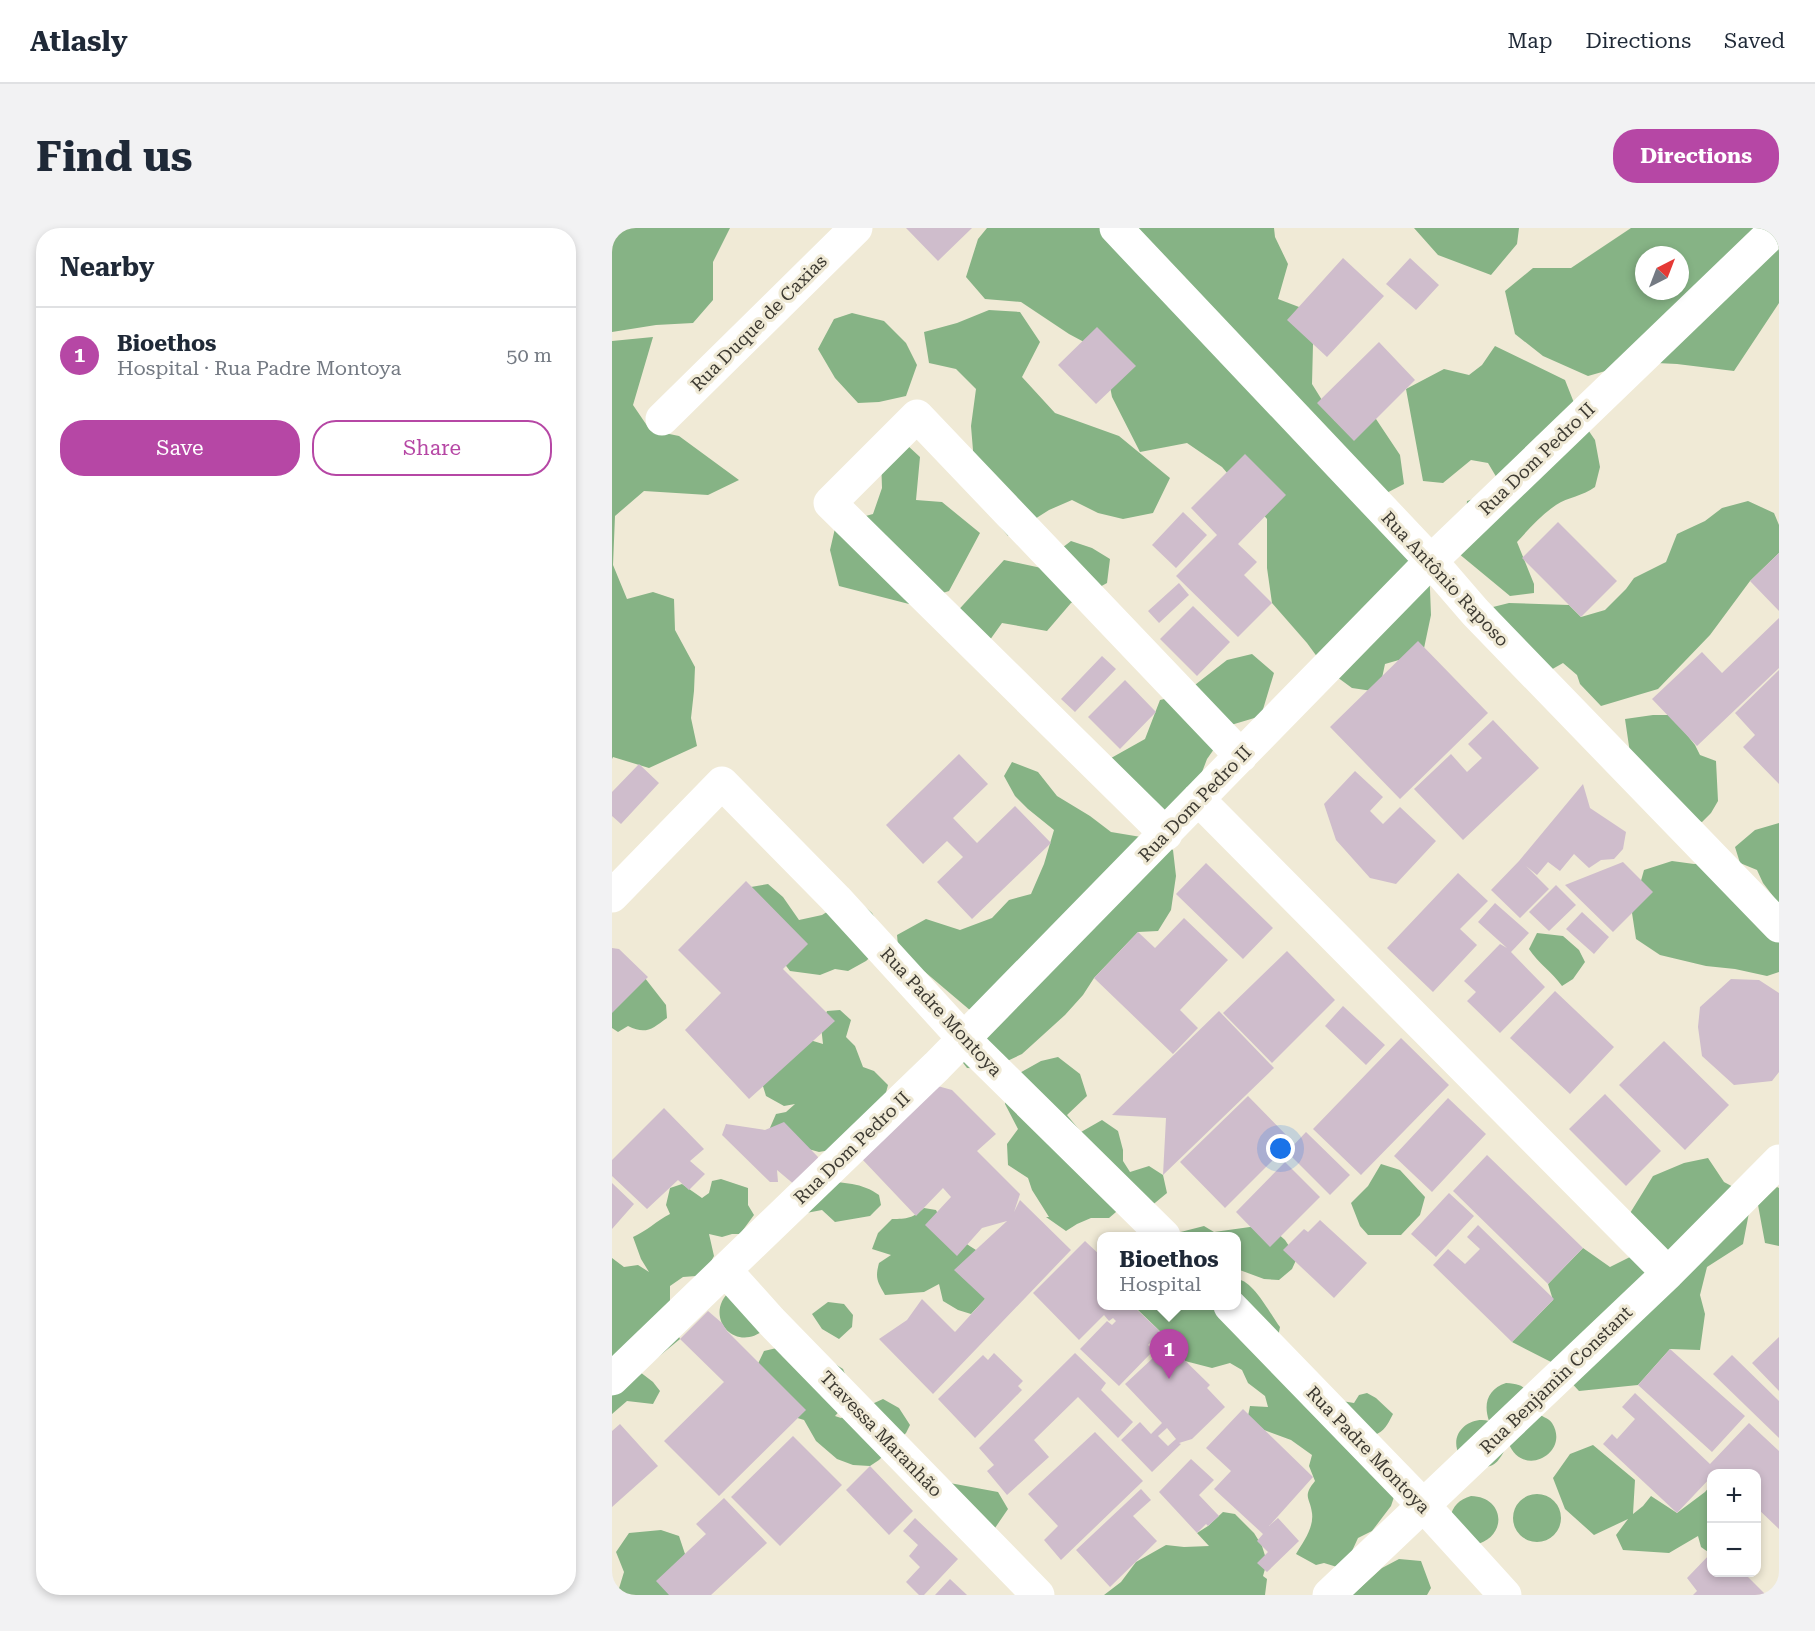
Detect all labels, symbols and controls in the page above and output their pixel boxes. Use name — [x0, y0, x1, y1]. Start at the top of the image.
text: Atlasly — [30, 25, 128, 58]
text: Map — [1508, 29, 1552, 53]
text: Directions — [1585, 29, 1691, 53]
text: Saved — [1724, 29, 1785, 53]
button: Directions — [1613, 129, 1779, 183]
text: Find us — [36, 132, 193, 181]
north arrow — [1635, 246, 1689, 300]
street label: Rua Duque de Caxias — [686, 250, 831, 395]
text: Nearby — [60, 252, 154, 282]
text: Bioethos — [117, 331, 216, 356]
text: 1 — [74, 343, 85, 367]
text: 50 m — [506, 343, 552, 367]
text: Hospital · Rua Padre Montoya — [117, 356, 401, 380]
street label: Rua Dom Pedro II — [1474, 398, 1599, 519]
button: Save — [60, 420, 300, 476]
button: Share — [312, 420, 552, 476]
street label: Rua Antônio Raposo — [1377, 507, 1513, 650]
street label: Rua Dom Pedro II — [1134, 741, 1255, 866]
street label: Rua Padre Montoya — [876, 943, 1007, 1081]
street label: Rua Dom Pedro II — [789, 1087, 914, 1208]
your location — [1266, 1134, 1295, 1163]
popup — [1097, 1232, 1241, 1310]
text: Bioethos — [1119, 1247, 1219, 1272]
text: Hospital — [1119, 1272, 1201, 1296]
street label: Rua Benjamin Constant — [1475, 1301, 1636, 1458]
pin: 1 — [1150, 1330, 1188, 1379]
street label: Travessa Maranhão — [816, 1366, 947, 1501]
street label: Rua Padre Montoya — [1302, 1382, 1435, 1518]
map controls — [1707, 1469, 1761, 1577]
button: + — [1707, 1469, 1761, 1523]
button: − — [1707, 1523, 1761, 1577]

